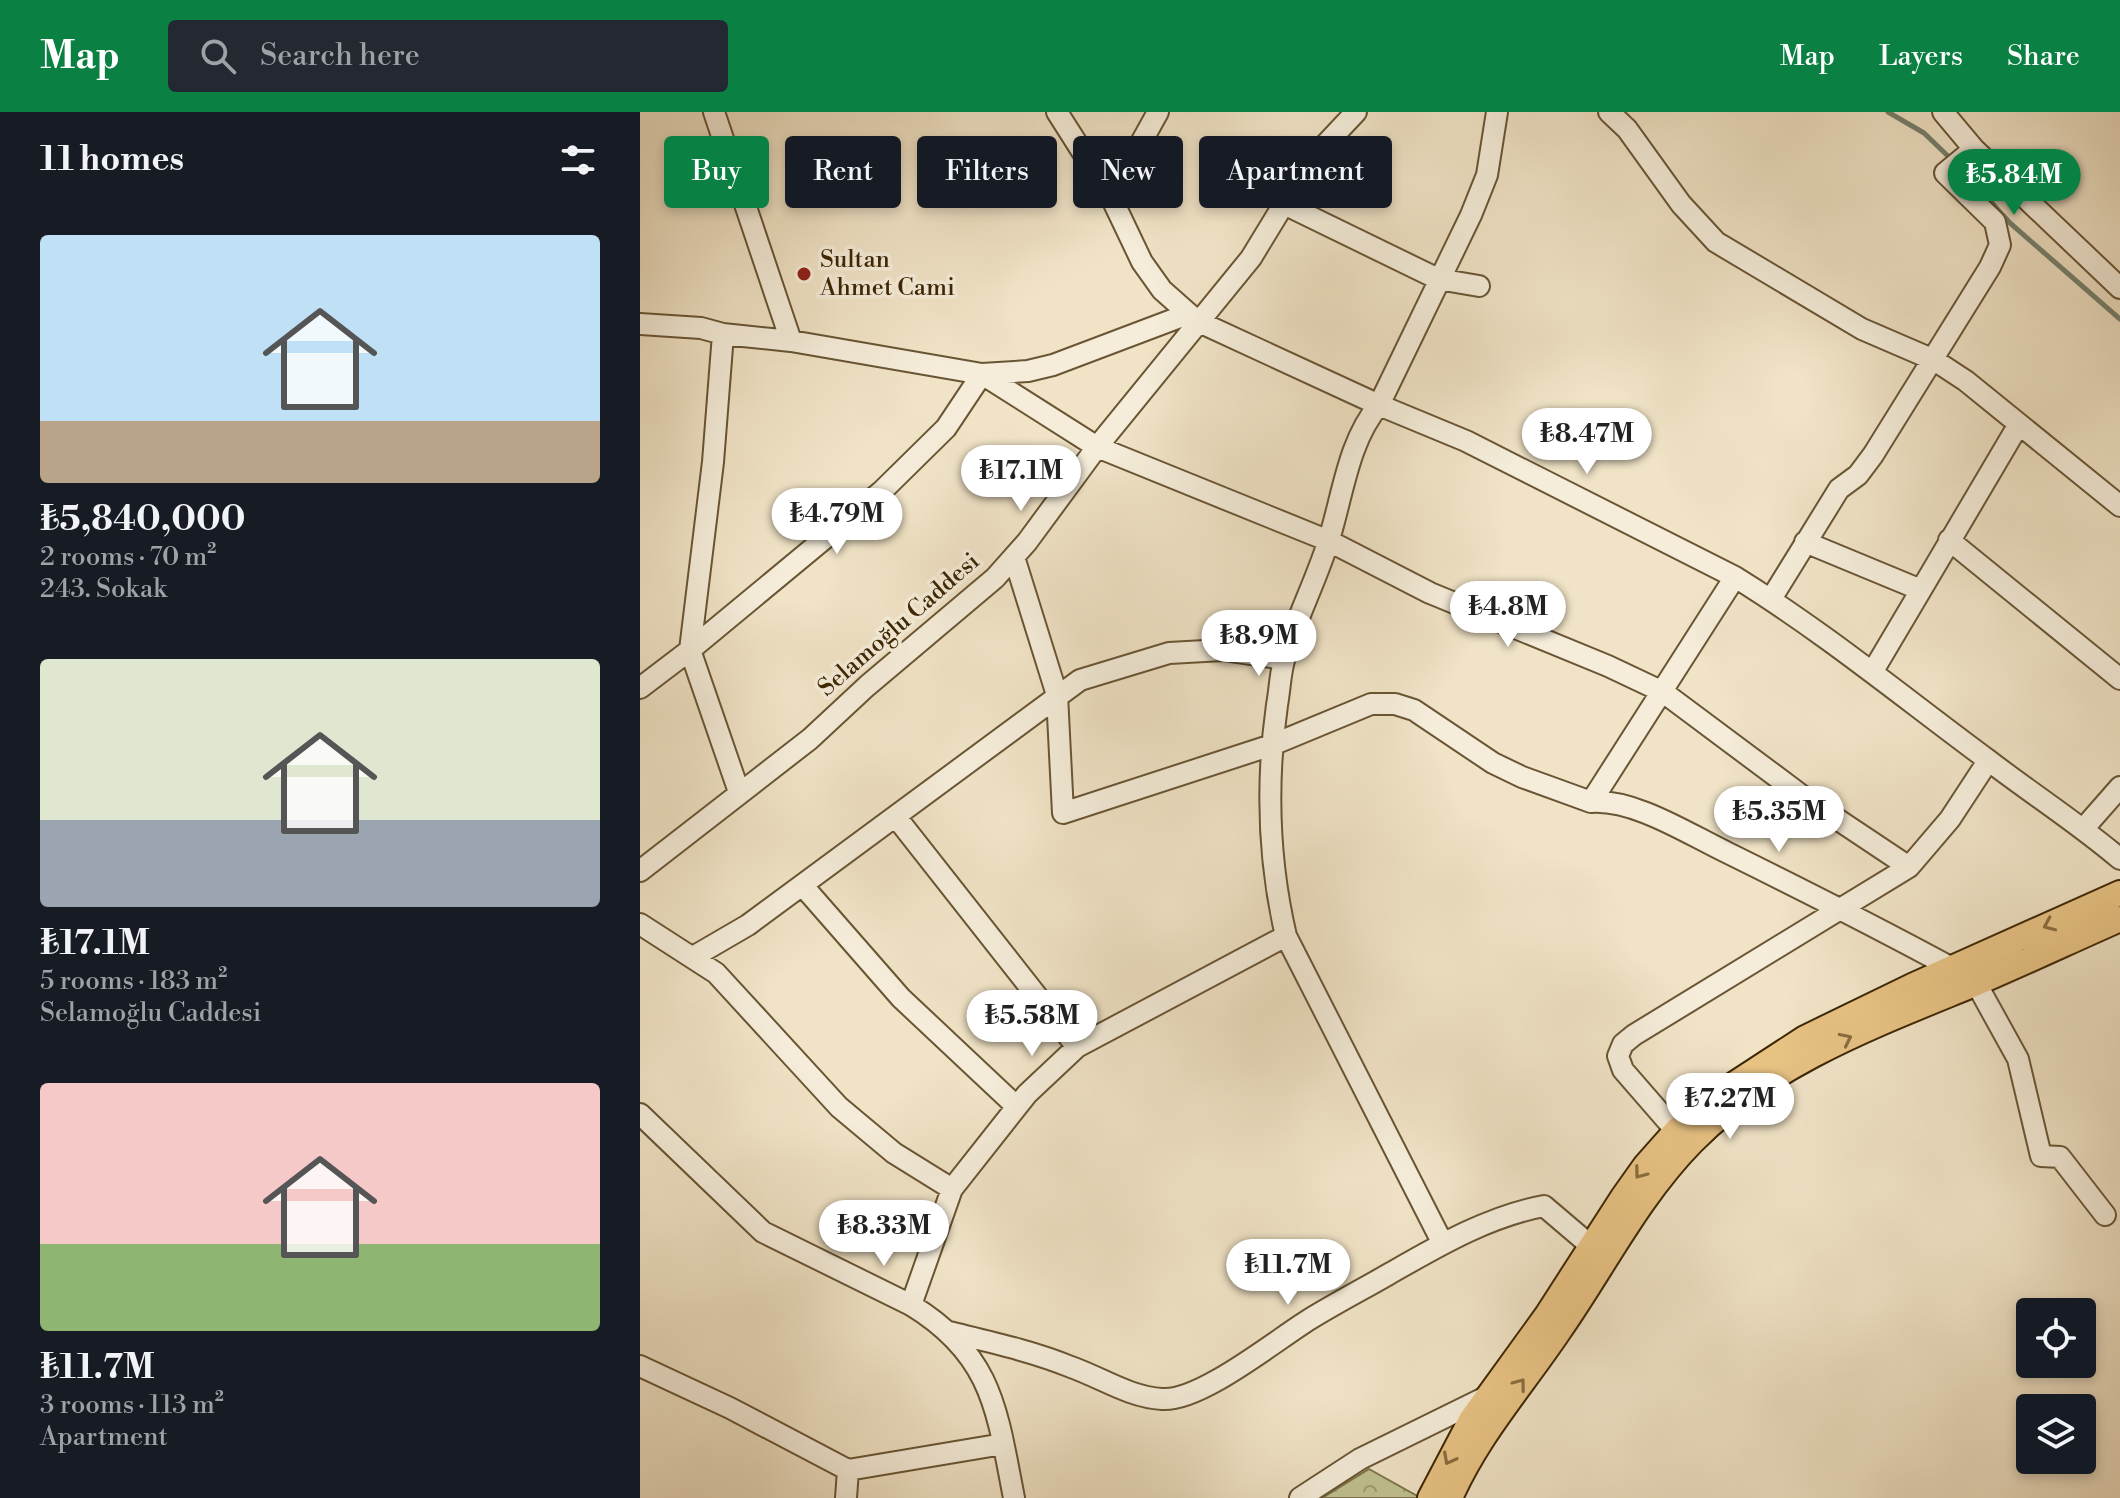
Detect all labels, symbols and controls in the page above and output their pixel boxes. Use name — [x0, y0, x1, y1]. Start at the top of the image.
search box — [168, 20, 728, 92]
text: Map — [40, 33, 120, 80]
icon: search — [196, 34, 240, 78]
text: Search here — [260, 37, 420, 75]
text: Map — [1780, 39, 1835, 74]
text: Layers — [1879, 39, 1963, 74]
text: Share — [2007, 39, 2080, 74]
chip: Buy — [664, 136, 769, 208]
chip: Rent — [785, 136, 901, 208]
chip: Filters — [917, 136, 1057, 208]
chip: New — [1073, 136, 1183, 208]
chip: Apartment — [1199, 136, 1392, 208]
icon: filters — [556, 138, 600, 182]
text: 11 homes — [40, 139, 184, 181]
pin: ₺5.84M — [1949, 149, 2079, 217]
text: ₺5.84M — [1966, 159, 2062, 191]
place label: Sultan Ahmet Cami — [819, 245, 955, 303]
marker: Sultan Ahmet Cami — [795, 265, 813, 283]
icon: home — [248, 287, 392, 431]
pin: ₺8.47M — [1522, 408, 1652, 476]
text: ₺8.47M — [1540, 418, 1634, 450]
pin: ₺17.1M — [956, 445, 1086, 513]
text: ₺17.1M — [979, 455, 1063, 487]
pin: ₺4.79M — [772, 488, 902, 556]
text: ₺4.79M — [790, 498, 884, 530]
text: ₺5,840,000 — [40, 499, 245, 541]
text: 2 rooms · 70 m² — [40, 541, 216, 573]
street label: Selamoğlu Caddesi — [812, 547, 986, 703]
text: 243. Sokak — [40, 573, 167, 605]
pin: ₺4.8M — [1452, 581, 1564, 649]
text: ₺4.8M — [1468, 591, 1548, 623]
pin: ₺8.9M — [1203, 610, 1315, 678]
text: ₺8.9M — [1219, 620, 1299, 652]
icon: home — [248, 711, 392, 855]
pin: ₺5.35M — [1714, 786, 1844, 854]
text: ₺5.35M — [1732, 796, 1826, 828]
one-way arrow — [2043, 915, 2057, 931]
text: ₺17.1M — [40, 923, 150, 965]
text: 5 rooms · 183 m² — [40, 965, 227, 997]
pin: ₺5.58M — [967, 990, 1097, 1058]
text: Selamoğlu Caddesi — [40, 997, 261, 1029]
text: ₺5.58M — [984, 1000, 1080, 1032]
one-way arrow — [1838, 1033, 1852, 1049]
pin: ₺7.27M — [1665, 1073, 1795, 1141]
text: ₺7.27M — [1684, 1083, 1776, 1115]
icon: home — [248, 1135, 392, 1279]
one-way arrow — [1635, 1164, 1650, 1179]
pin: ₺8.33M — [819, 1200, 949, 1268]
text: ₺8.33M — [837, 1210, 931, 1242]
pin: ₺11.7M — [1223, 1239, 1353, 1307]
text: ₺11.7M — [1244, 1249, 1332, 1281]
map controls — [2016, 1298, 2096, 1474]
button: locate — [2016, 1298, 2096, 1378]
text: ₺11.7M — [40, 1347, 154, 1389]
one-way arrow — [1510, 1378, 1525, 1393]
text: 3 rooms · 113 m² — [40, 1389, 224, 1421]
button: layers — [2016, 1394, 2096, 1474]
text: Apartment — [40, 1421, 168, 1453]
one-way arrow — [1444, 1451, 1459, 1465]

